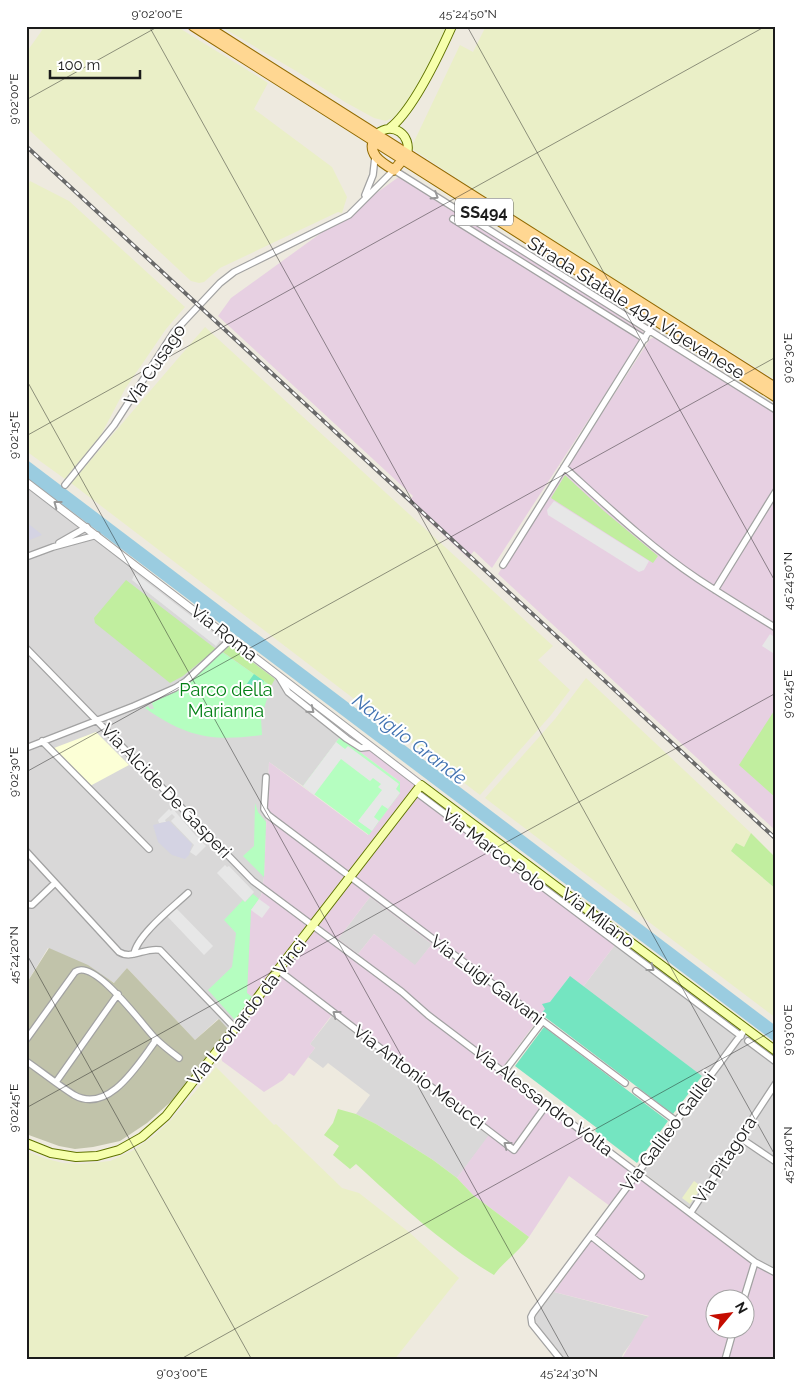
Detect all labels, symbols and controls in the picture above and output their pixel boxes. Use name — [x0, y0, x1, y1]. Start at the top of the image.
text: 9°02'00"E — [132, 7, 182, 21]
text: 45°24'50"N — [439, 7, 497, 21]
scale bar — [50, 48, 140, 80]
text: 100 m — [58, 56, 100, 74]
text: 9°02'00"E — [7, 74, 21, 124]
one-way arrow — [429, 189, 438, 199]
road number: SS494 — [455, 198, 513, 226]
street label: Strada Statale 494 Vigevanese — [524, 232, 749, 384]
street label: Via Cusago — [120, 320, 190, 410]
text: 9°02'30"E — [781, 333, 795, 383]
text: 9°02'15"E — [7, 411, 21, 459]
one-way arrow — [54, 502, 63, 510]
text: 45°24'50"N — [781, 552, 795, 610]
street label: Via Roma — [187, 600, 262, 665]
text: 9°02'45"E — [781, 670, 795, 718]
park label: Parco della Marianna — [179, 679, 273, 721]
water label: Naviglio Grande — [349, 689, 471, 789]
one-way arrow — [305, 705, 314, 713]
street label: Via Alcide De Gasperi — [97, 719, 236, 862]
text: 9°02'30"E — [7, 747, 21, 797]
street label: Via Marco Polo — [438, 804, 551, 896]
street label: Via Milano — [558, 883, 639, 952]
text: 45°24'20"N — [7, 926, 21, 984]
street label: Via Luigi Galvani — [427, 930, 548, 1029]
street label: Via Leonardo da Vinci — [183, 934, 310, 1089]
one-way arrow — [645, 962, 655, 971]
text: 9°03'00"E — [781, 1004, 795, 1056]
one-way arrow — [332, 1011, 342, 1020]
street label: Via Antonio Meucci — [349, 1020, 489, 1133]
street label: Via Alessandro Volta — [469, 1041, 617, 1160]
street label: Via Galileo Galilei — [616, 1068, 719, 1195]
text: 9°02'45"E — [7, 1084, 21, 1132]
street label: Via Pitagora — [689, 1112, 760, 1207]
text: 45°24'40"N — [781, 1126, 795, 1184]
one-way arrow — [503, 1141, 512, 1150]
north arrow — [704, 1288, 754, 1338]
text: N — [732, 1299, 751, 1316]
text: 9°03'00"E — [156, 1366, 208, 1380]
text: 45°24'30"N — [540, 1366, 598, 1380]

